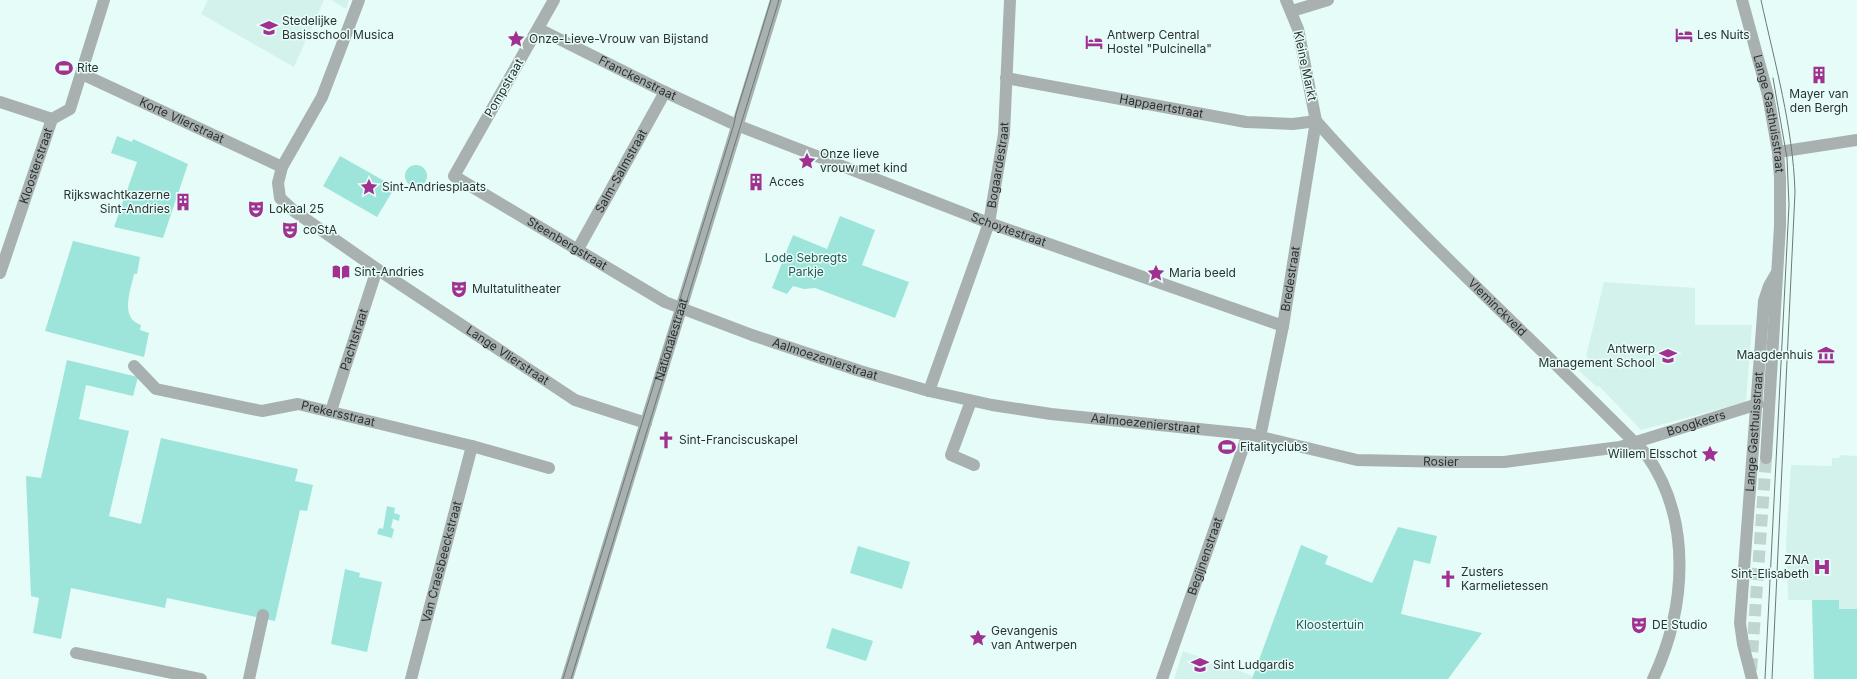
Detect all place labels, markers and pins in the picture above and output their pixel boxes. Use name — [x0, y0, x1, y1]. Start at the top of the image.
place label: Stedelijke Basisschool Musica — [282, 13, 394, 42]
school or university icon: Stedelijke Basisschool Musica — [259, 18, 279, 38]
hotel icon: Les Nuits — [1674, 25, 1694, 45]
place label: Antwerp Central Hostel "Pulcinella" — [1107, 27, 1212, 56]
place label: Les Nuits — [1697, 27, 1750, 42]
place icon: Onze-Lieve-Vrouw van Bijstand — [506, 29, 526, 49]
place label: Onze-Lieve-Vrouw van Bijstand — [529, 31, 708, 46]
hotel icon: Antwerp Central Hostel "Pulcinella" — [1084, 32, 1104, 52]
sports icon: Rite — [54, 58, 74, 78]
place label: Rite — [77, 60, 98, 75]
building icon: Mayer van den Bergh — [1809, 65, 1829, 85]
place label: Mayer van den Bergh — [1789, 86, 1849, 115]
place label: Onze lieve vrouw met kind — [820, 146, 907, 175]
place icon: Onze lieve vrouw met kind — [797, 151, 817, 171]
building icon: Acces — [746, 172, 766, 192]
place label: Acces — [769, 174, 804, 189]
place icon: Sint-Andriesplaats — [359, 177, 379, 197]
place label: Sint-Andriesplaats — [382, 179, 486, 194]
place label: Rijkswachtkazerne Sint-Andries — [64, 187, 170, 216]
building icon: Rijkswachtkazerne Sint-Andries — [173, 192, 193, 212]
theatre icon: Lokaal 25 — [246, 199, 266, 219]
place label: Lokaal 25 — [269, 201, 324, 216]
theatre icon: coStA — [280, 220, 300, 240]
place label: coStA — [303, 222, 337, 237]
library icon: Sint-Andries — [331, 262, 351, 282]
place icon: Maria beeld — [1146, 263, 1166, 283]
place label: Sint-Andries — [354, 264, 424, 279]
place label: Maria beeld — [1169, 265, 1236, 280]
theatre icon: Multatulitheater — [449, 279, 469, 299]
place label: Multatulitheater — [472, 281, 561, 296]
place label: Antwerp Management School — [1538, 341, 1655, 370]
museum icon: Maagdenhuis — [1816, 345, 1836, 365]
school or university icon: Antwerp Management School — [1658, 346, 1678, 366]
place label: Maagdenhuis — [1736, 347, 1813, 362]
church icon: Sint-Franciscuskapel — [656, 430, 676, 450]
place label: Sint-Franciscuskapel — [679, 432, 798, 447]
sports icon: Fitalityclubs — [1217, 437, 1237, 457]
place label: Fitalityclubs — [1240, 439, 1308, 454]
place icon: Willem Elsschot — [1700, 444, 1720, 464]
place label: Willem Elsschot — [1608, 446, 1697, 461]
place label: ZNA Sint-Elisabeth — [1731, 552, 1809, 581]
hospital icon: ZNA Sint-Elisabeth — [1812, 557, 1832, 577]
place label: Zusters Karmelietessen — [1461, 564, 1548, 593]
church icon: Zusters Karmelietessen — [1438, 569, 1458, 589]
theatre icon: DE Studio — [1629, 615, 1649, 635]
place label: DE Studio — [1652, 617, 1707, 632]
place label: Gevangenis van Antwerpen — [991, 623, 1077, 652]
place icon: Gevangenis van Antwerpen — [968, 628, 988, 648]
school or university icon: Sint Ludgardis — [1190, 655, 1210, 675]
place label: Sint Ludgardis — [1213, 657, 1294, 672]

